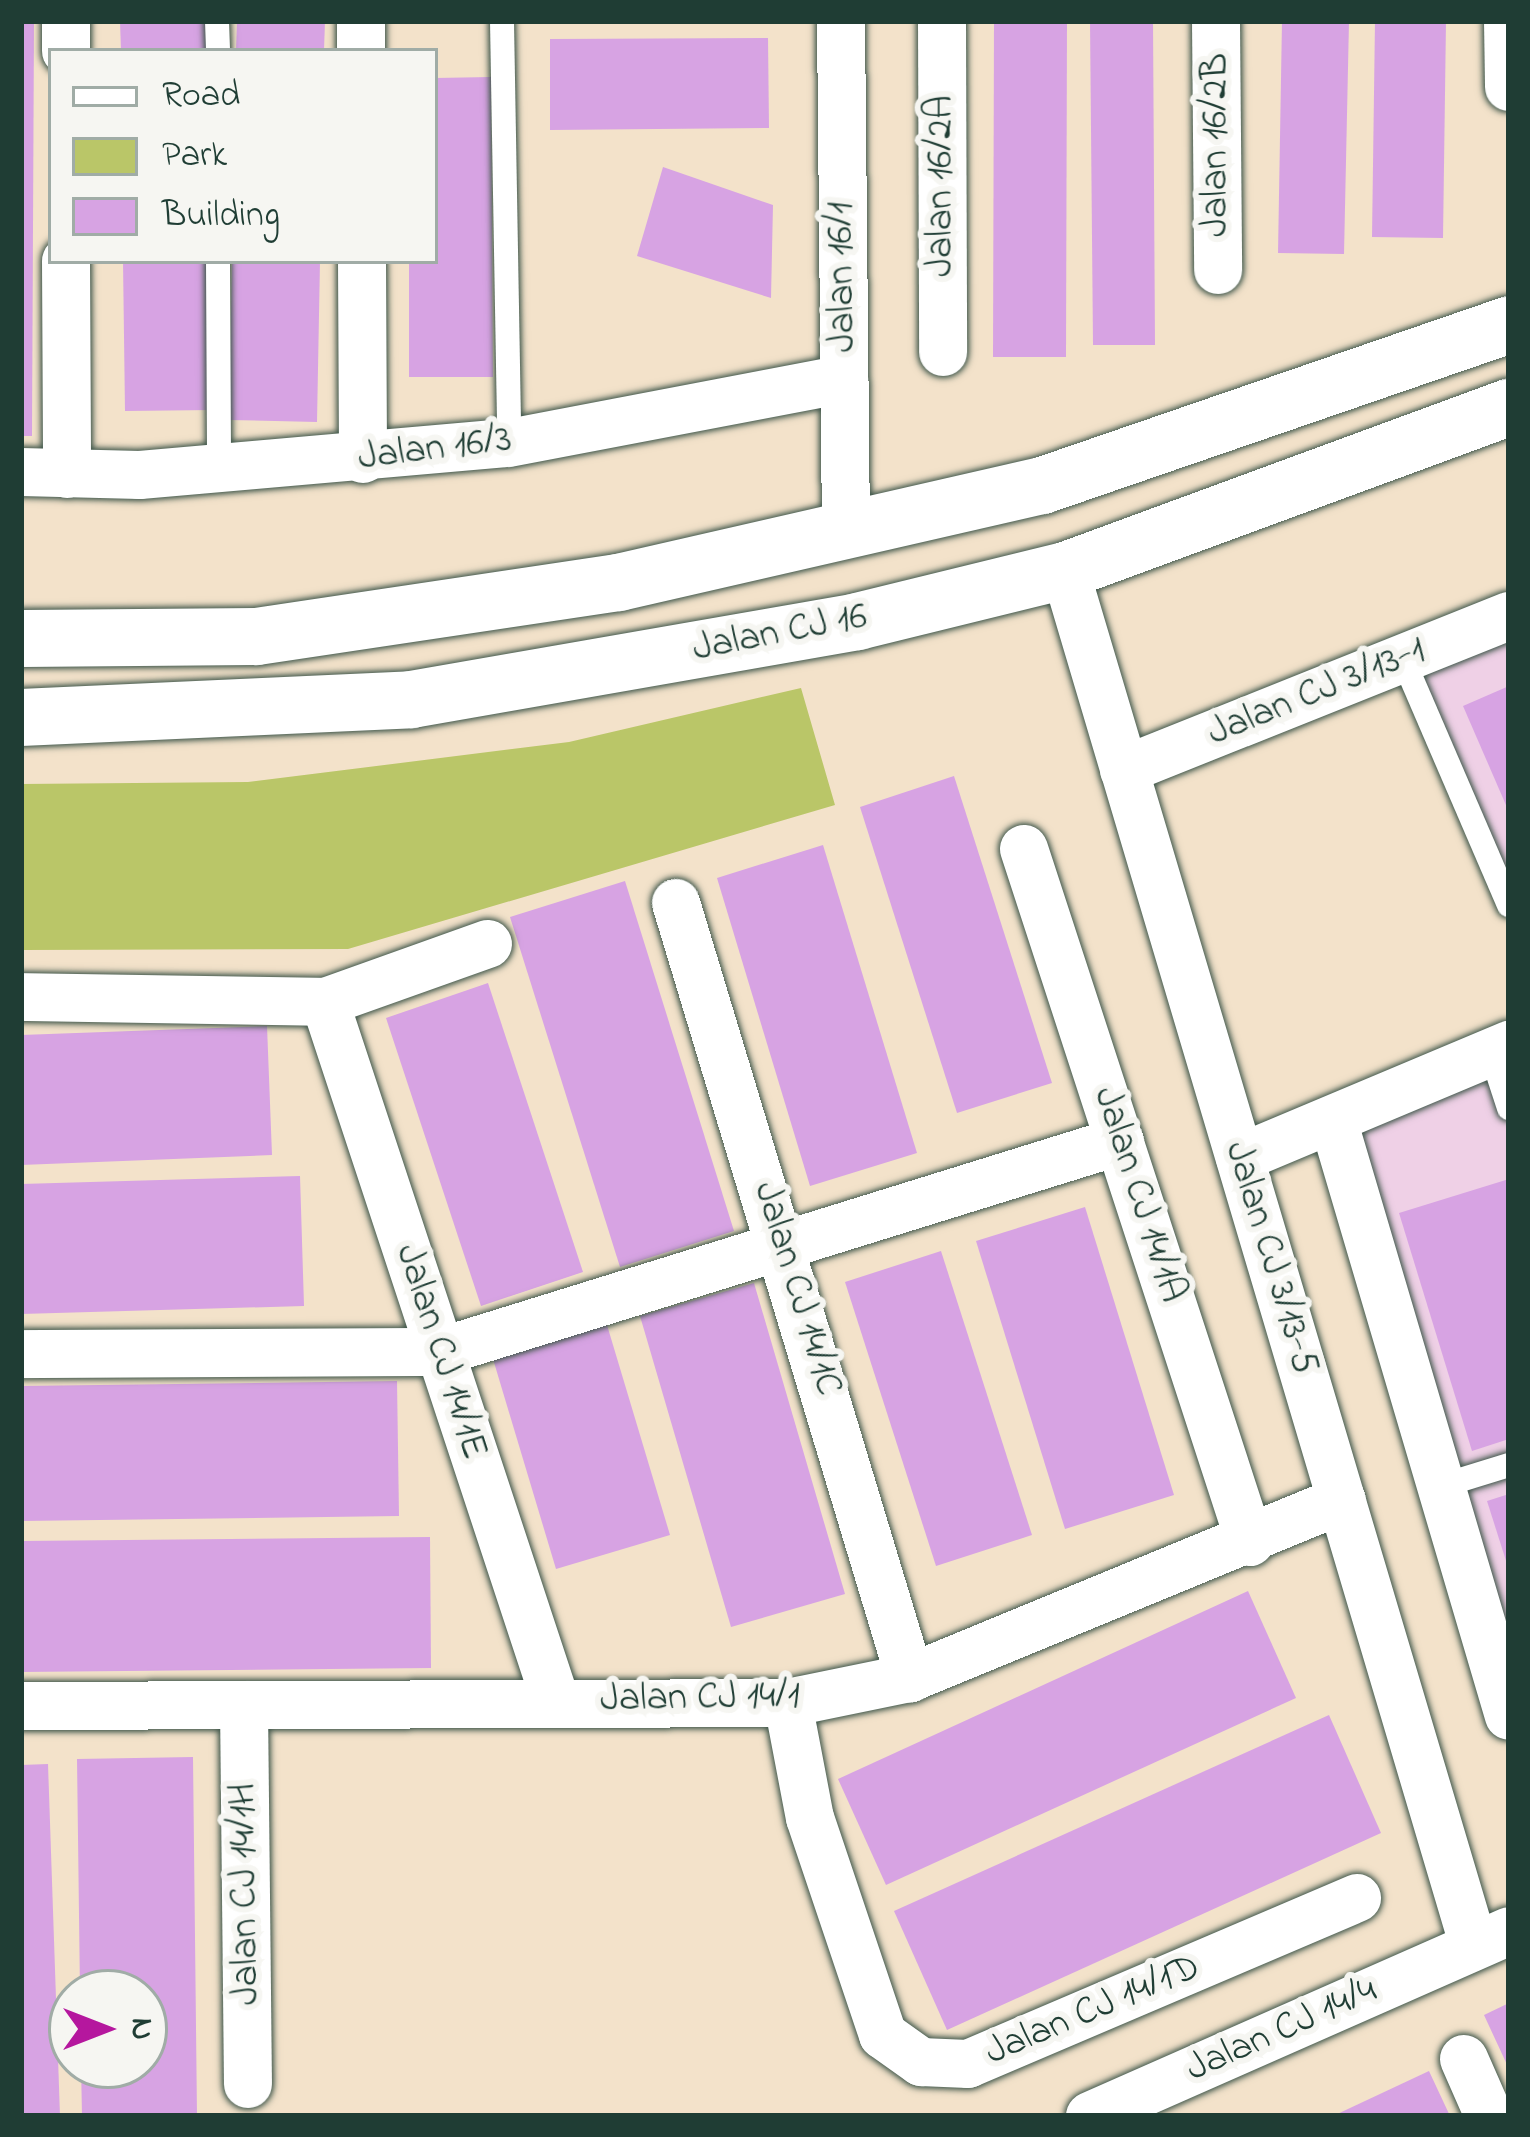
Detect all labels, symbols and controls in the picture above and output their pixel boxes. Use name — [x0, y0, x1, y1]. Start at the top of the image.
legend — [48, 48, 438, 264]
street label: Jalan 16/2B — [1194, 53, 1240, 237]
text: Road — [162, 70, 240, 123]
street label: Jalan 16/2A — [919, 95, 965, 277]
text: Park — [162, 130, 227, 183]
text: Building — [162, 190, 280, 243]
street label: Jalan 16/1 — [818, 201, 868, 353]
street label: Jalan 16/3 — [356, 417, 514, 483]
street label: Jalan CJ 16 — [689, 594, 871, 674]
street label: Jalan CJ 3/13-1 — [1201, 628, 1433, 758]
street label: Jalan CJ 14/1A — [1081, 1081, 1195, 1309]
street label: Jalan CJ 3/13-5 — [1212, 1136, 1328, 1380]
street label: Jalan CJ 14/1C — [741, 1176, 851, 1402]
street label: Jalan CJ 14/1E — [383, 1239, 497, 1465]
street label: Jalan CJ 14/1 — [600, 1674, 800, 1724]
street label: Jalan CJ 14/1H — [221, 1782, 271, 2006]
street label: Jalan CJ 14/1D — [979, 1945, 1207, 2077]
street label: Jalan CJ 14/4 — [1180, 1968, 1384, 2094]
north arrow — [48, 1969, 168, 2089]
text: N — [117, 2018, 165, 2040]

